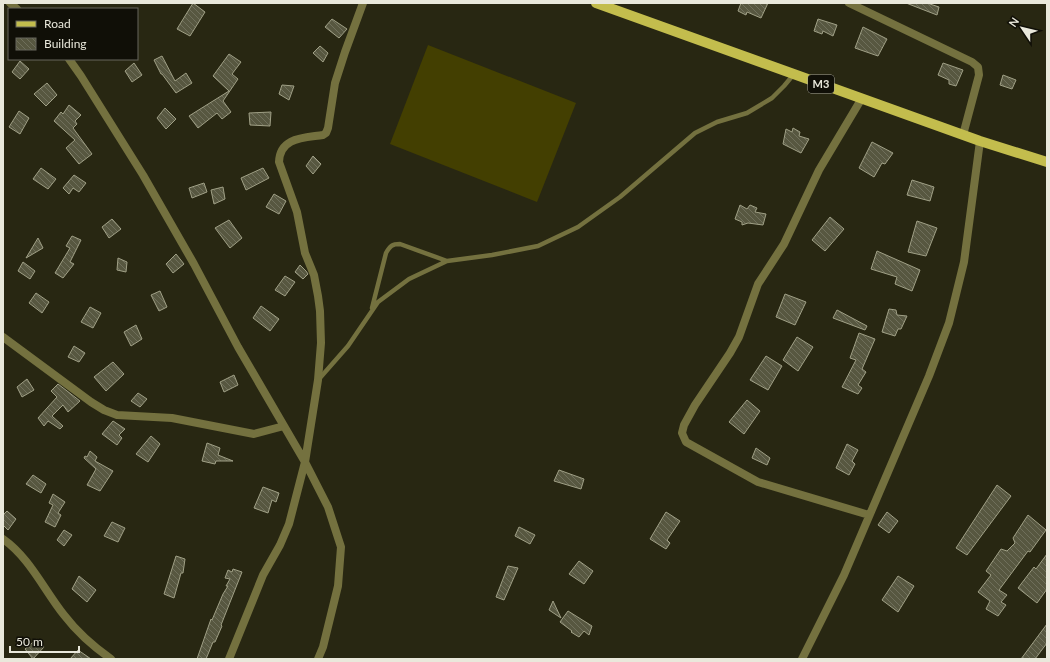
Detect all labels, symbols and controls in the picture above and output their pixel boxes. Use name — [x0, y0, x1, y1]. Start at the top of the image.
legend — [8, 8, 138, 60]
north arrow — [1002, 8, 1042, 48]
text: N — [1006, 15, 1021, 29]
text: Road — [44, 16, 71, 31]
text: Building — [44, 36, 87, 51]
road number: M3 — [808, 75, 834, 93]
scale bar — [10, 628, 79, 654]
text: 50 m — [16, 634, 43, 649]

